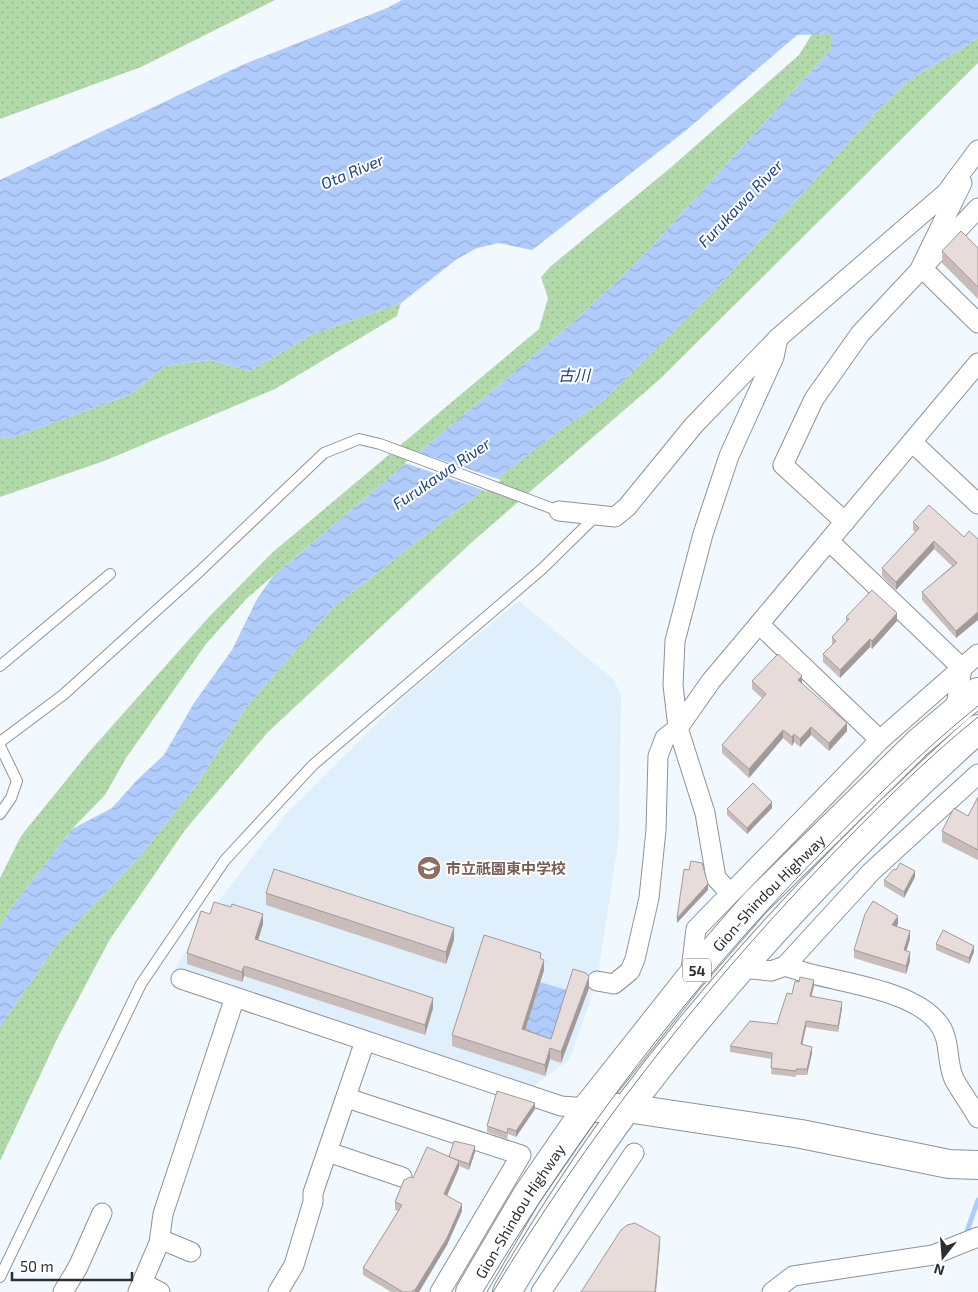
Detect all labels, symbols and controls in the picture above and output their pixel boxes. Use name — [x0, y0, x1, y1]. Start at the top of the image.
water label: Ota River — [318, 149, 387, 193]
water label: Furukawa River — [694, 155, 787, 251]
water label: 古川 — [558, 365, 592, 384]
water label: Furukawa River — [388, 433, 494, 513]
street label: Gion-Shindou Highway — [708, 831, 829, 955]
school or university icon: 市立祇園東中学校 — [416, 855, 442, 881]
place label: 市立祇園東中学校 — [446, 859, 566, 877]
road number: 54 — [683, 958, 711, 982]
street label: Gion-Shindou Highway — [471, 1140, 569, 1281]
north arrow — [918, 1232, 968, 1282]
scale bar — [12, 1250, 132, 1282]
text: 50 m — [20, 1257, 54, 1275]
text: N — [932, 1260, 946, 1280]

